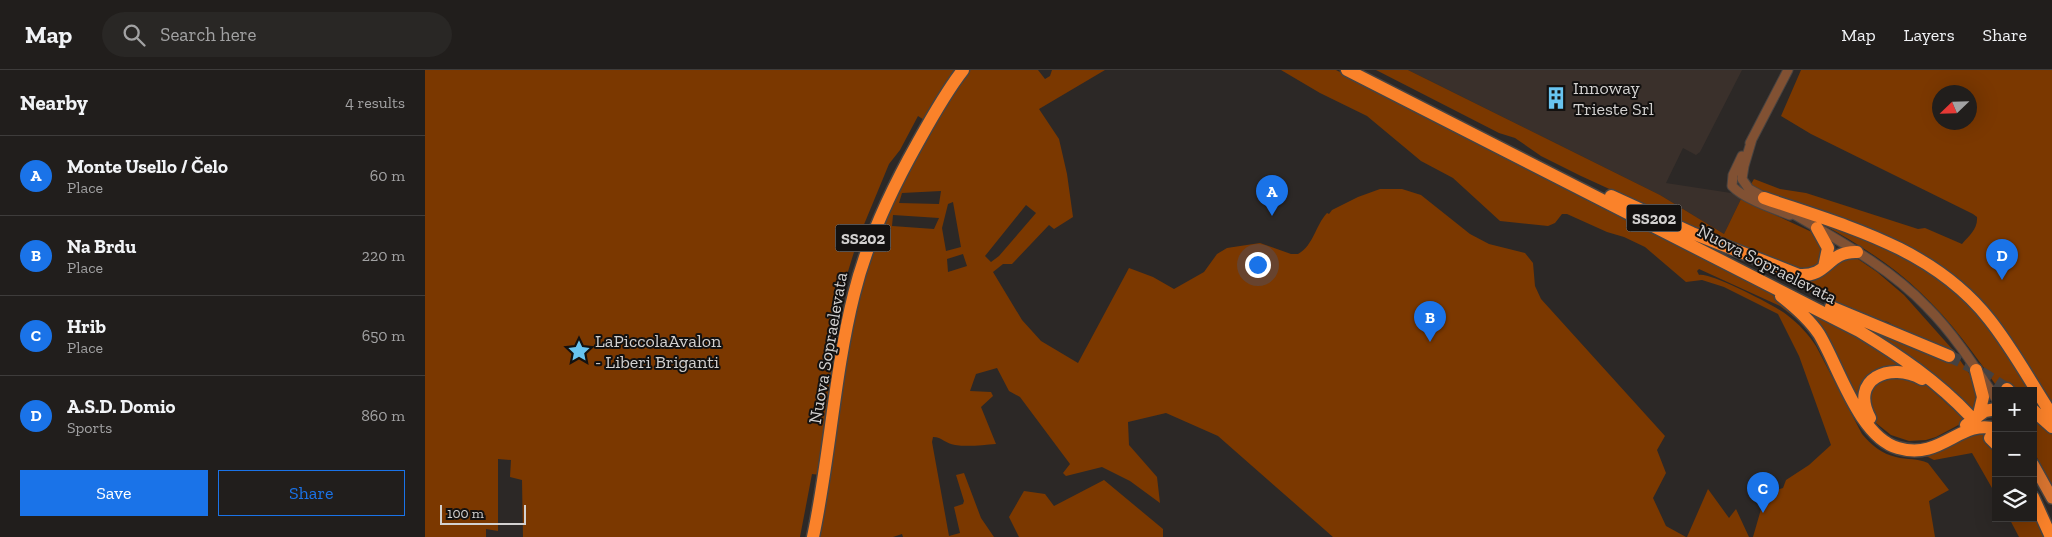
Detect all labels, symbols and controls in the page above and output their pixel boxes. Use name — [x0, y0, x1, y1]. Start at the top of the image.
search box — [102, 12, 452, 57]
text: Map — [25, 20, 72, 49]
icon: search — [120, 21, 148, 49]
text: Search here — [160, 23, 257, 46]
text: Map — [1841, 24, 1876, 46]
text: Layers — [1904, 24, 1955, 46]
text: Share — [1983, 24, 2027, 46]
place label: Innoway Trieste Srl — [1573, 77, 1654, 120]
building icon: Innoway Trieste Srl — [1543, 85, 1569, 111]
north arrow — [1932, 85, 1977, 130]
text: Nearby — [20, 90, 88, 115]
text: 4 results — [345, 93, 405, 112]
text: Monte Usello / Čelo — [67, 155, 228, 178]
text: A — [31, 166, 42, 185]
text: 60 m — [370, 166, 405, 185]
pin: A — [1256, 175, 1288, 216]
text: Place — [67, 178, 103, 197]
road number: SS202 — [1627, 204, 1681, 232]
street label: Nuova Sopraelevata — [1694, 219, 1841, 309]
road number: SS202 — [835, 224, 891, 252]
text: Na Brdu — [67, 235, 136, 258]
pin: D — [1986, 239, 2018, 280]
text: B — [31, 246, 41, 265]
text: 220 m — [362, 246, 405, 265]
your location — [1245, 252, 1271, 278]
text: Place — [67, 258, 103, 277]
street label: Nuova Sopraelevata — [804, 270, 852, 425]
pin: B — [1414, 301, 1446, 342]
text: Hrib — [67, 315, 106, 338]
text: C — [31, 326, 41, 345]
text: 650 m — [362, 326, 405, 345]
place label: LaPiccolaAvalon - Liberi Briganti — [595, 330, 722, 373]
text: Place — [67, 338, 103, 357]
place icon: LaPiccolaAvalon - Liberi Briganti — [566, 338, 592, 364]
map controls — [1992, 387, 2037, 522]
button: + — [1992, 387, 2037, 432]
text: A.S.D. Domio — [67, 395, 176, 418]
text: D — [30, 406, 42, 425]
text: 860 m — [361, 406, 405, 425]
text: Sports — [67, 418, 112, 437]
button: − — [1992, 432, 2037, 477]
button: Save — [20, 470, 208, 516]
button: Share — [218, 470, 405, 516]
pin: C — [1747, 472, 1779, 513]
button: layers — [1992, 477, 2037, 522]
scale bar — [440, 502, 526, 525]
text: 100 m — [447, 505, 484, 522]

